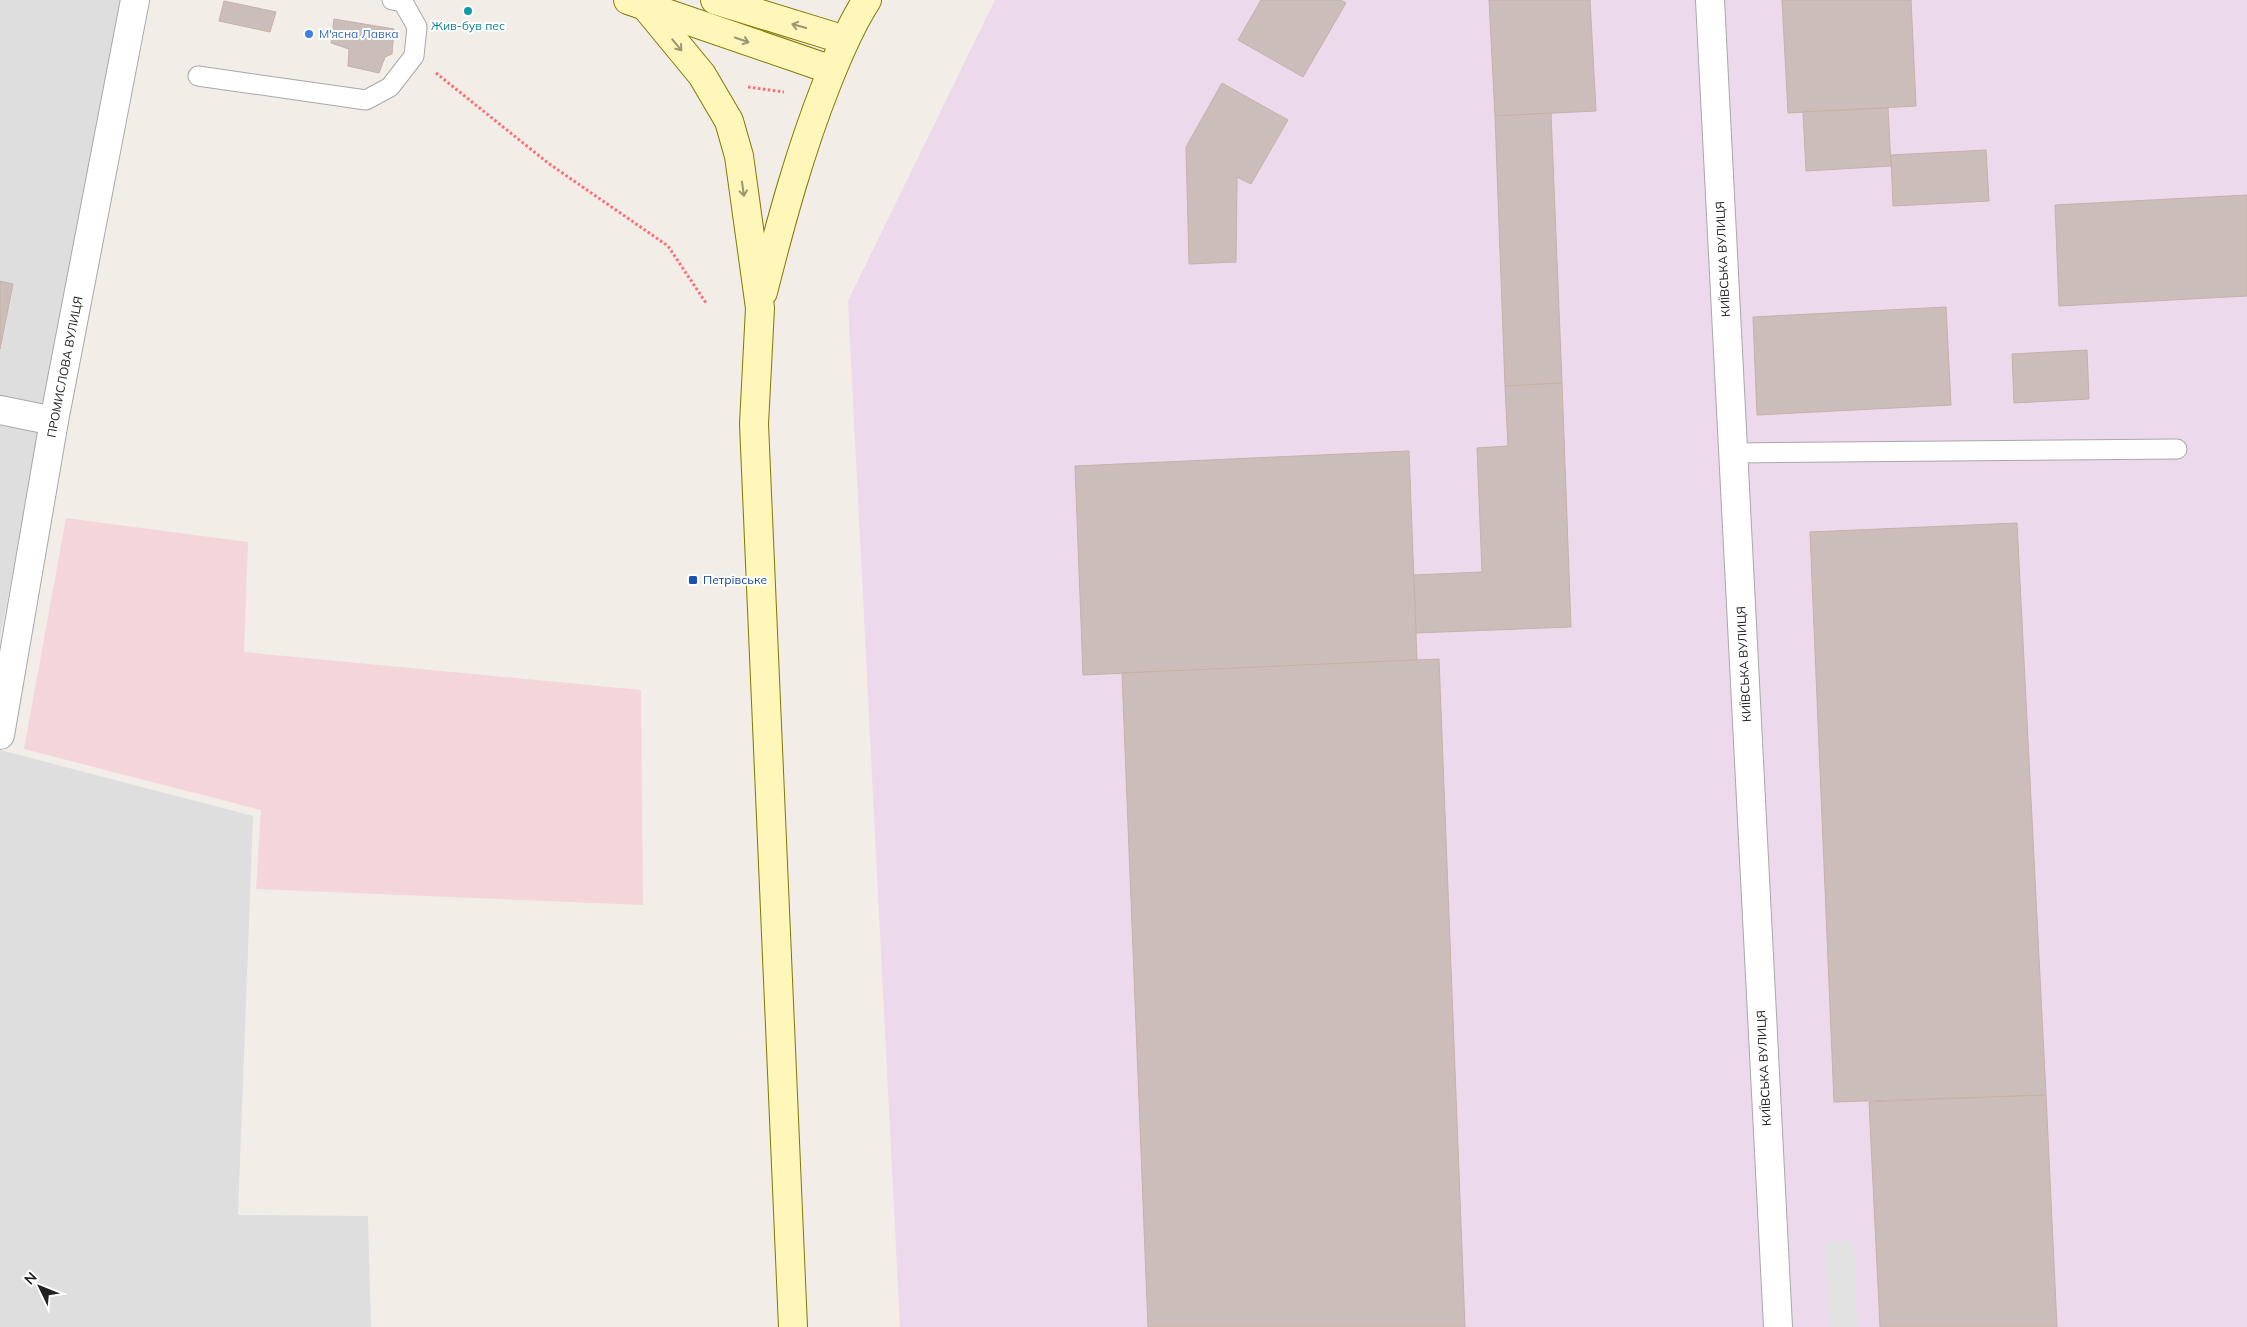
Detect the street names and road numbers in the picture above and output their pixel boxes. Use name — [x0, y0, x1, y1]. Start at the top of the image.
street label: КИЇВСЬКА ВУЛИЦЯ — [1712, 201, 1733, 317]
street label: ПРОМИСЛОВА ВУЛИЦЯ — [43, 295, 86, 439]
street label: КИЇВСЬКА ВУЛИЦЯ — [1733, 606, 1754, 722]
street label: КИЇВСЬКА ВУЛИЦЯ — [1753, 1010, 1774, 1126]

